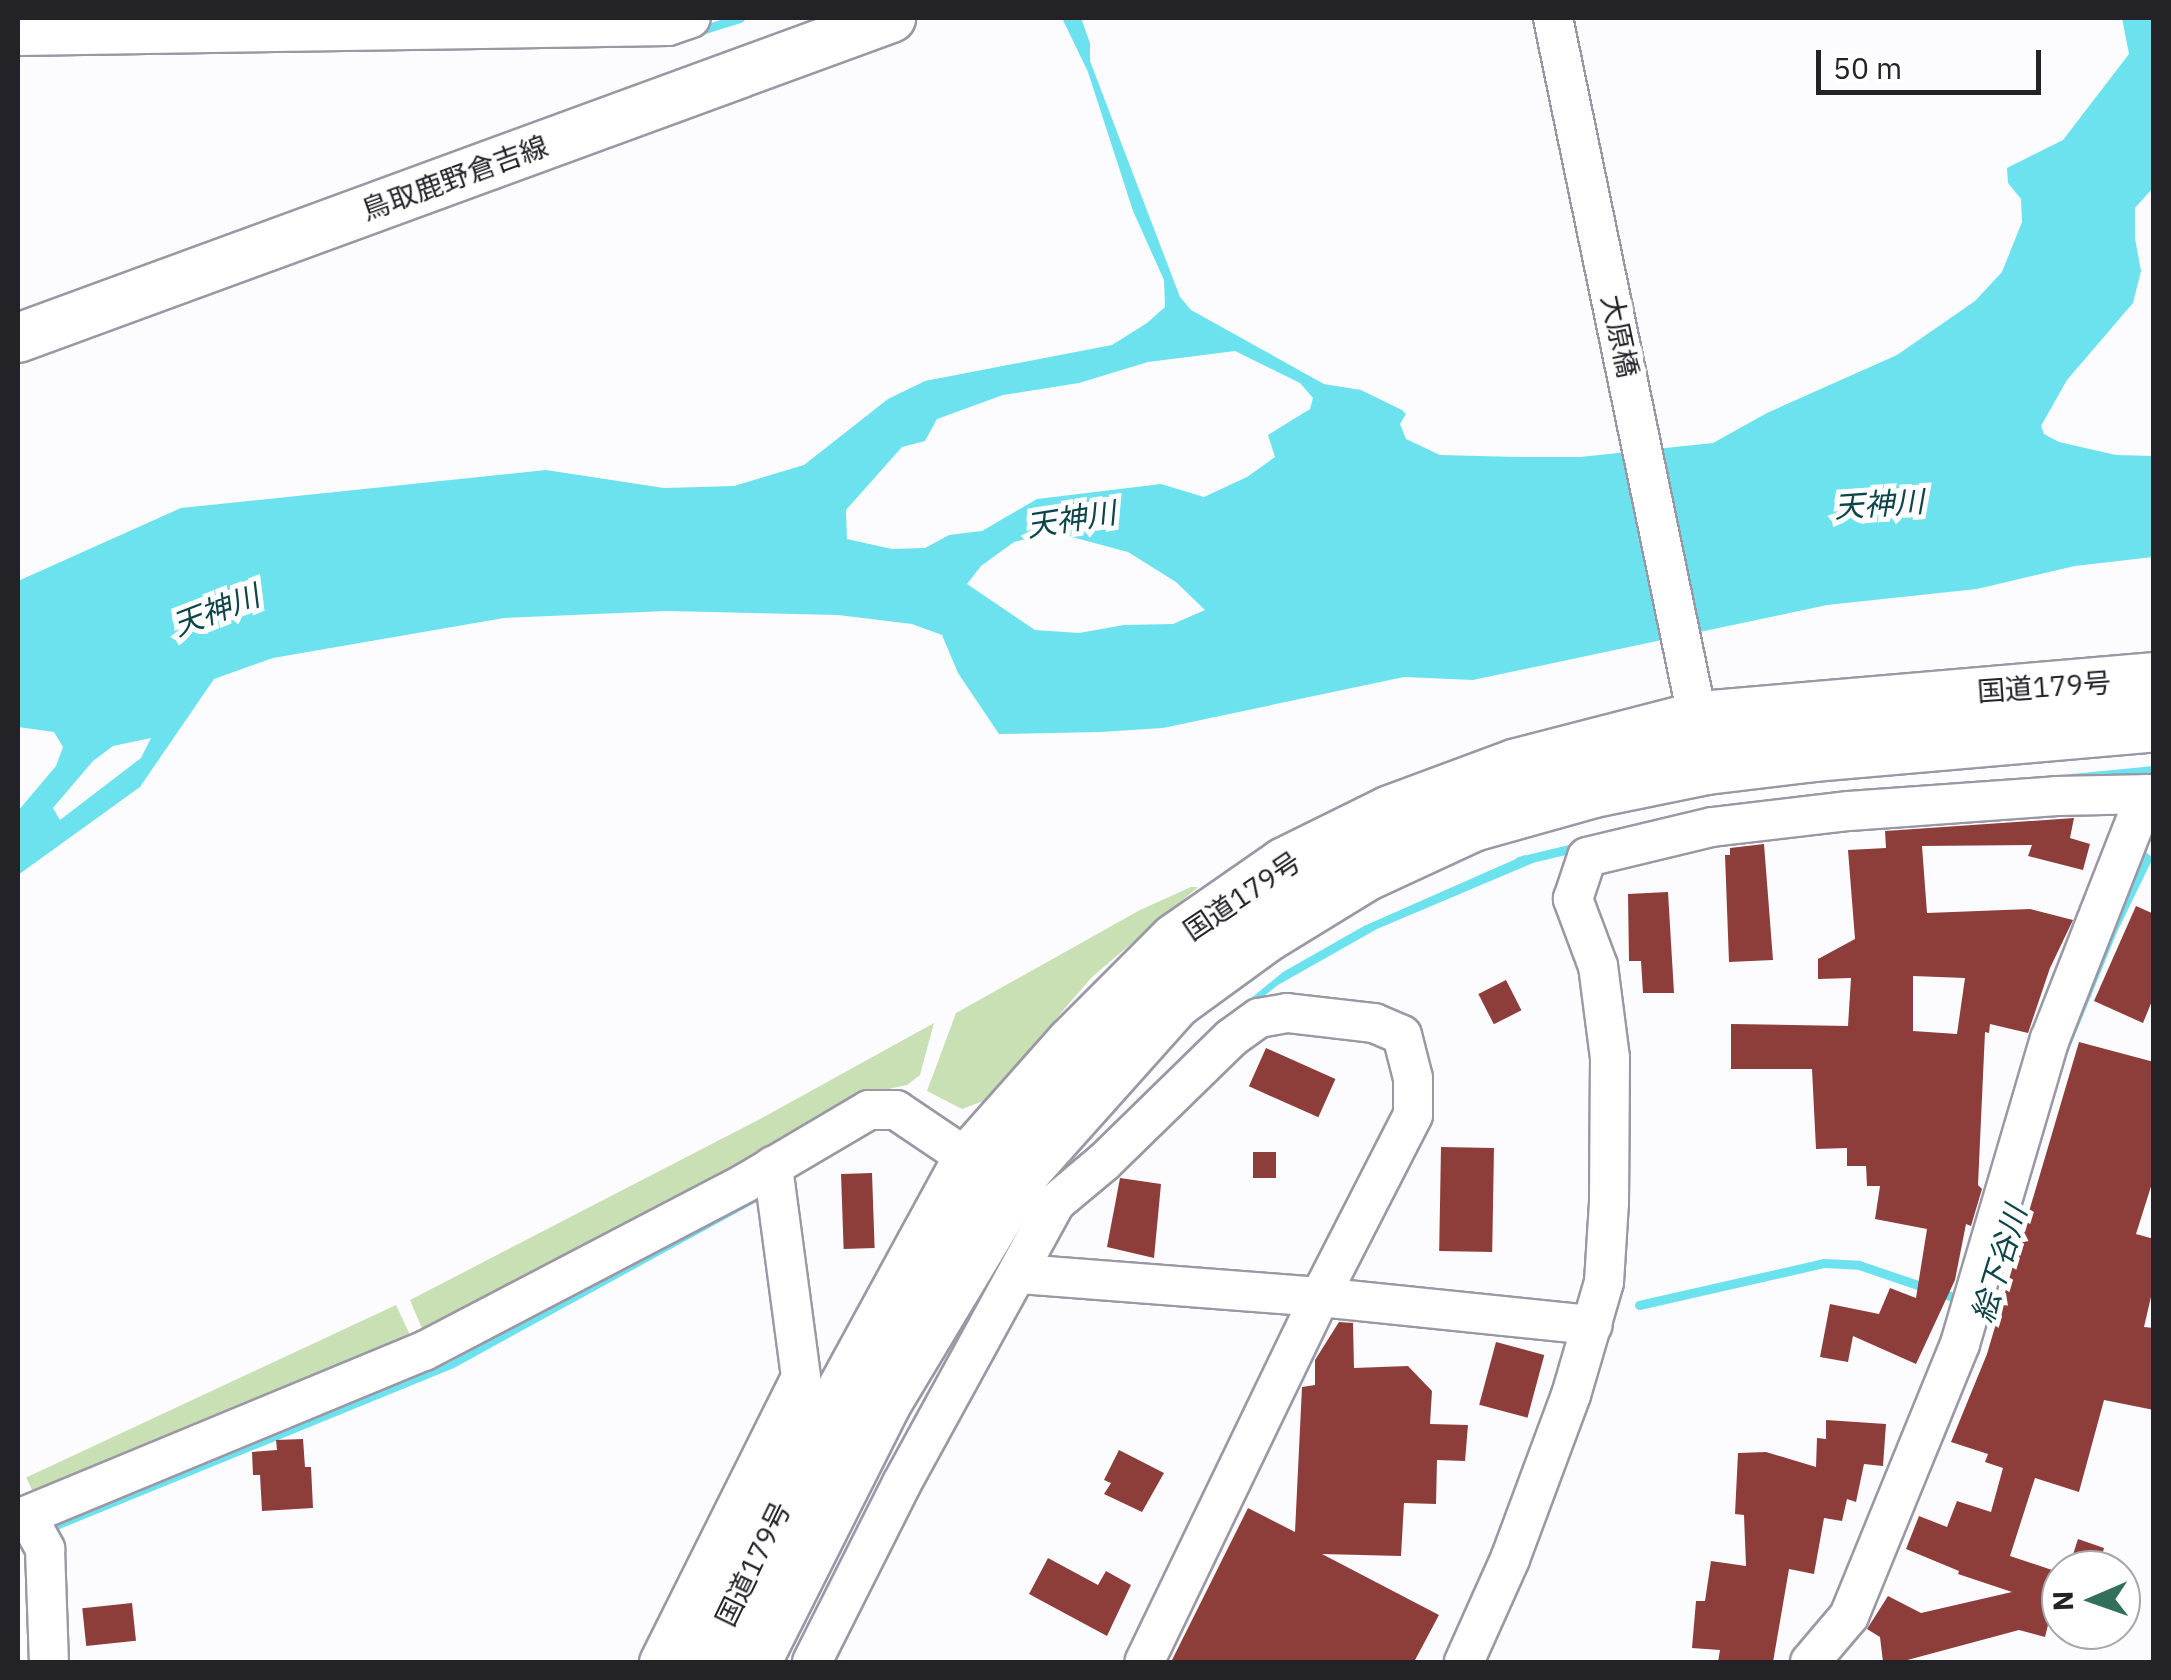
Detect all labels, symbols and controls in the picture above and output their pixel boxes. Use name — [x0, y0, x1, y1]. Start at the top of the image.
scale bar — [1821, 30, 2046, 92]
text: 50 m — [1833, 48, 1902, 87]
street label: 鳥取鹿野倉吉線 — [357, 129, 553, 227]
street label: 大原橋 — [1595, 291, 1645, 381]
water label: 天神川 — [1833, 483, 1925, 525]
water label: 天神川 — [1024, 494, 1118, 544]
water label: 天神川 — [168, 577, 264, 643]
street label: 国道179号 — [1976, 666, 2112, 708]
street label: 国道179号 — [1177, 844, 1307, 948]
water label: 絵下谷川 — [1964, 1201, 2034, 1327]
street label: 国道179号 — [708, 1496, 798, 1632]
north arrow — [2041, 1550, 2141, 1650]
text: N — [2044, 1590, 2081, 1612]

